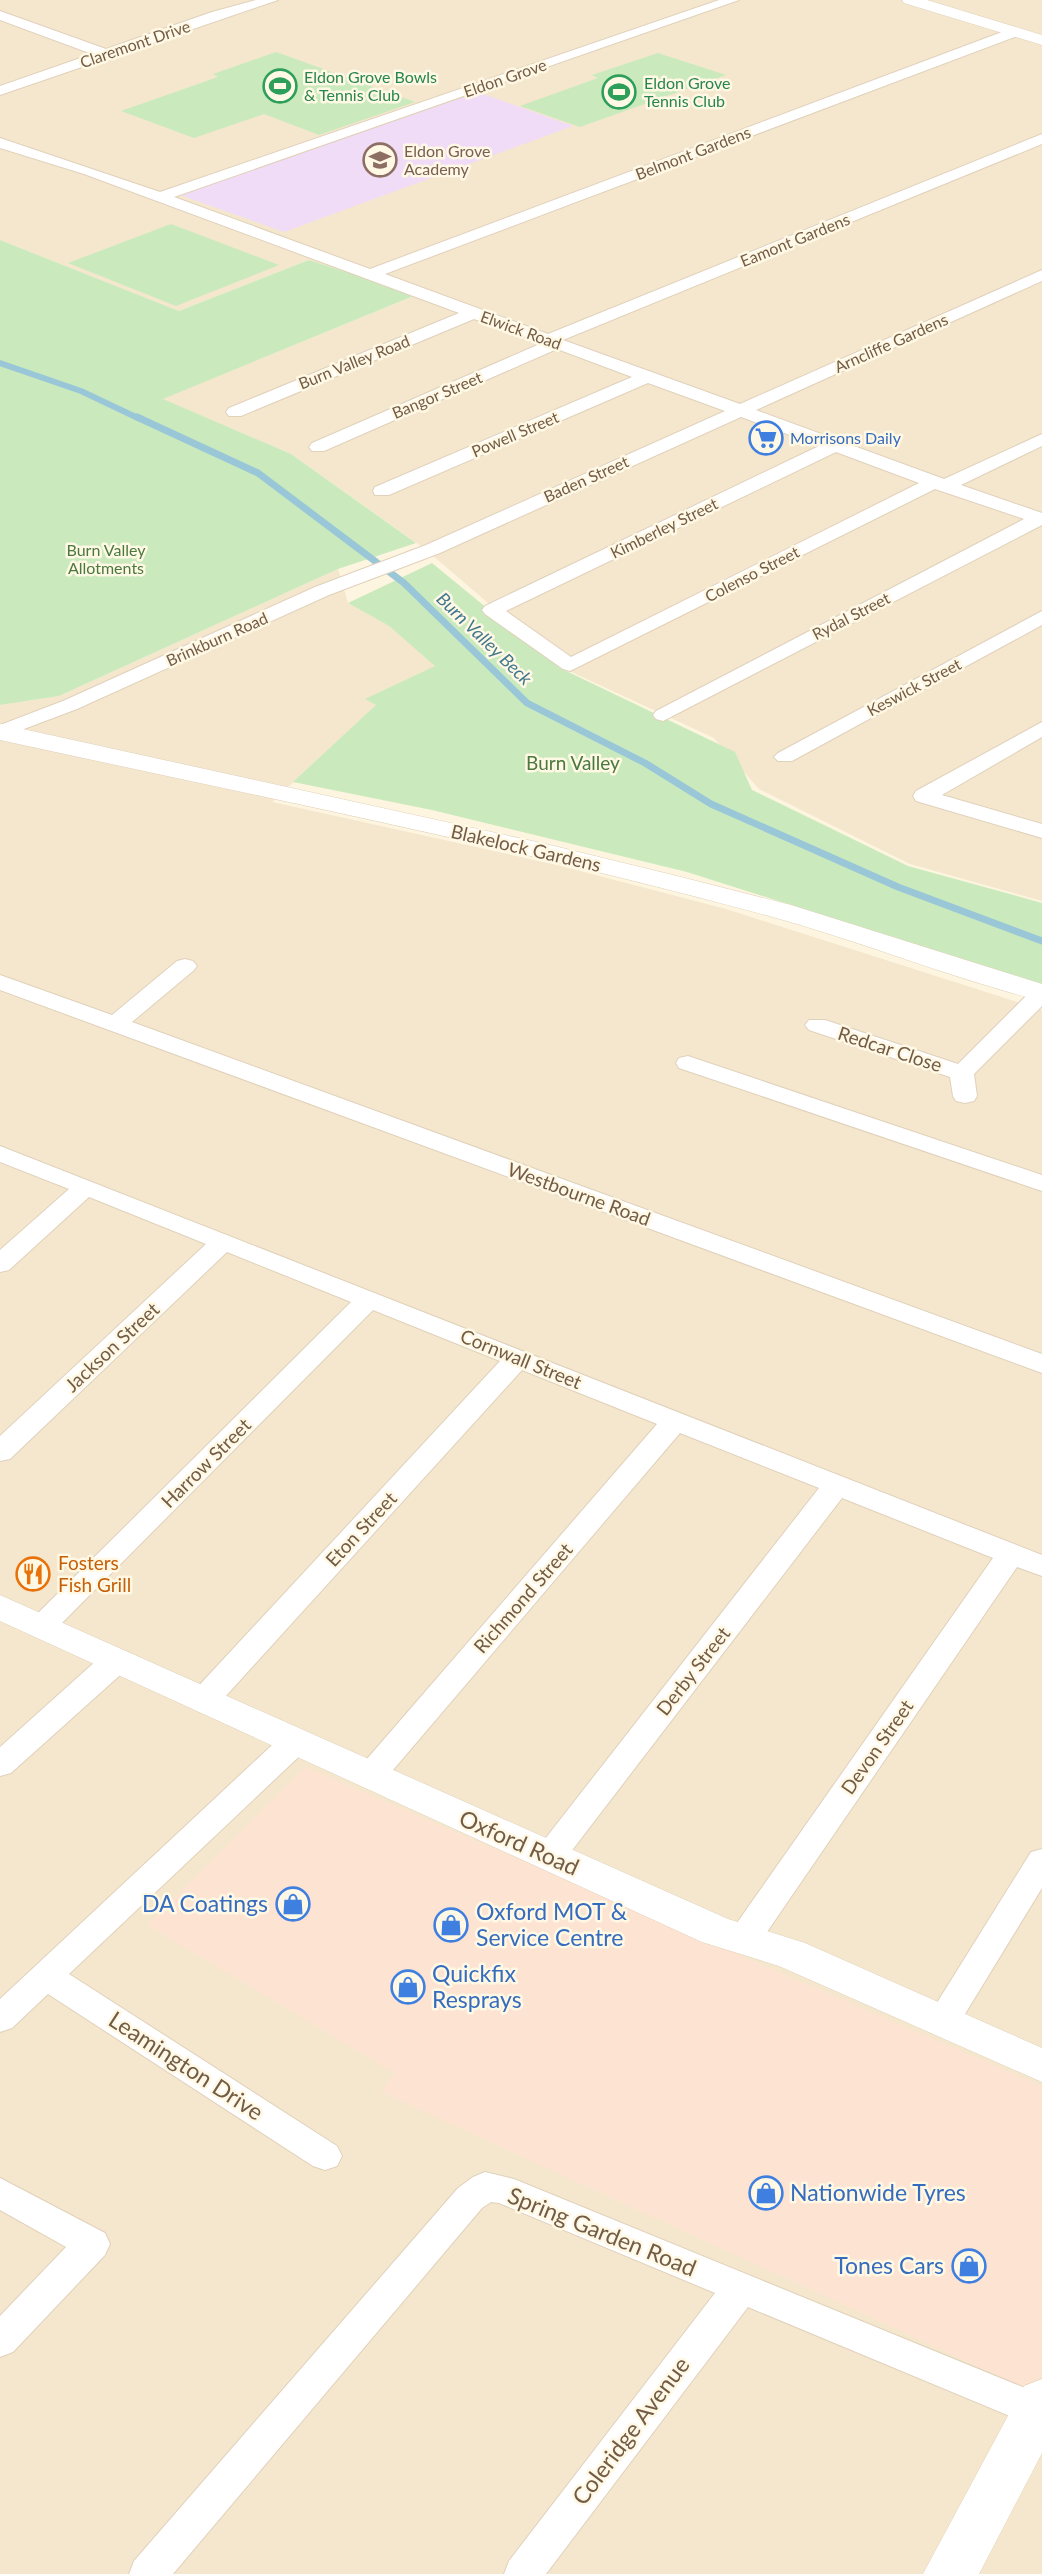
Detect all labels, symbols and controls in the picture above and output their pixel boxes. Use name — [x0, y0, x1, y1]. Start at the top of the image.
street label: Claremont Drive — [77, 16, 192, 71]
street label: Eldon Grove — [461, 54, 549, 101]
sports icon: Eldon Grove Bowls & Tennis Club — [261, 67, 299, 105]
place label: Eldon Grove Bowls & Tennis Club — [304, 67, 437, 104]
sports icon: Eldon Grove Tennis Club — [600, 73, 638, 111]
place label: Eldon Grove Tennis Club — [644, 73, 730, 110]
street label: Belmont Gardens — [633, 122, 753, 183]
school or university icon: Eldon Grove Academy — [361, 141, 399, 179]
place label: Eldon Grove Academy — [404, 141, 490, 178]
street label: Eamont Gardens — [737, 209, 852, 270]
street label: Elwick Road — [478, 306, 564, 353]
street label: Arncliffe Gardens — [831, 309, 950, 376]
street label: Burn Valley Road — [295, 331, 412, 392]
street label: Bangor Street — [389, 367, 485, 422]
street label: Powell Street — [468, 407, 561, 460]
supermarket icon: Morrisons Daily — [747, 419, 785, 457]
place label: Morrisons Daily — [790, 428, 902, 447]
street label: Baden Street — [540, 451, 631, 506]
street label: Kimberley Street — [607, 493, 721, 562]
park label: Burn Valley Allotments — [66, 540, 146, 577]
street label: Colenso Street — [702, 542, 802, 605]
water label: Burn Valley Beck — [433, 587, 537, 689]
street label: Rydal Street — [809, 588, 893, 643]
street label: Brinkburn Road — [163, 608, 270, 669]
street label: Keswick Street — [863, 654, 964, 719]
park label: Burn Valley — [526, 751, 620, 774]
street label: Blakelock Gardens — [449, 819, 603, 876]
street label: Redcar Close — [835, 1021, 945, 1076]
street label: Westbourne Road — [505, 1157, 654, 1230]
street label: Jackson Street — [60, 1297, 164, 1396]
street label: Cornwall Street — [457, 1324, 585, 1393]
street label: Harrow Street — [156, 1413, 255, 1512]
street label: Eton Street — [320, 1486, 401, 1571]
street label: Richmond Street — [468, 1538, 577, 1657]
place label: Fosters Fish Grill — [58, 1551, 131, 1596]
restaurant icon: Fosters Fish Grill — [14, 1555, 52, 1593]
street label: Derby Street — [651, 1622, 734, 1719]
street label: Devon Street — [836, 1695, 918, 1798]
street label: Oxford Road — [455, 1803, 584, 1881]
shop icon: DA Coatings — [274, 1885, 312, 1923]
place label: DA Coatings — [142, 1889, 268, 1917]
place label: Oxford MOT & Service Centre — [476, 1897, 628, 1951]
shop icon: Oxford MOT & Service Centre — [432, 1906, 470, 1944]
place label: Quickfix Resprays — [432, 1959, 522, 2013]
shop icon: Quickfix Resprays — [389, 1968, 427, 2006]
street label: Leamington Drive — [104, 2005, 269, 2126]
shop icon: Nationwide Tyres — [747, 2174, 785, 2212]
place label: Nationwide Tyres — [790, 2178, 966, 2206]
street label: Spring Garden Road — [504, 2181, 701, 2282]
shop icon: Tones Cars — [950, 2247, 988, 2285]
place label: Tones Cars — [834, 2251, 944, 2279]
street label: Coleridge Avenue — [566, 2351, 695, 2510]

